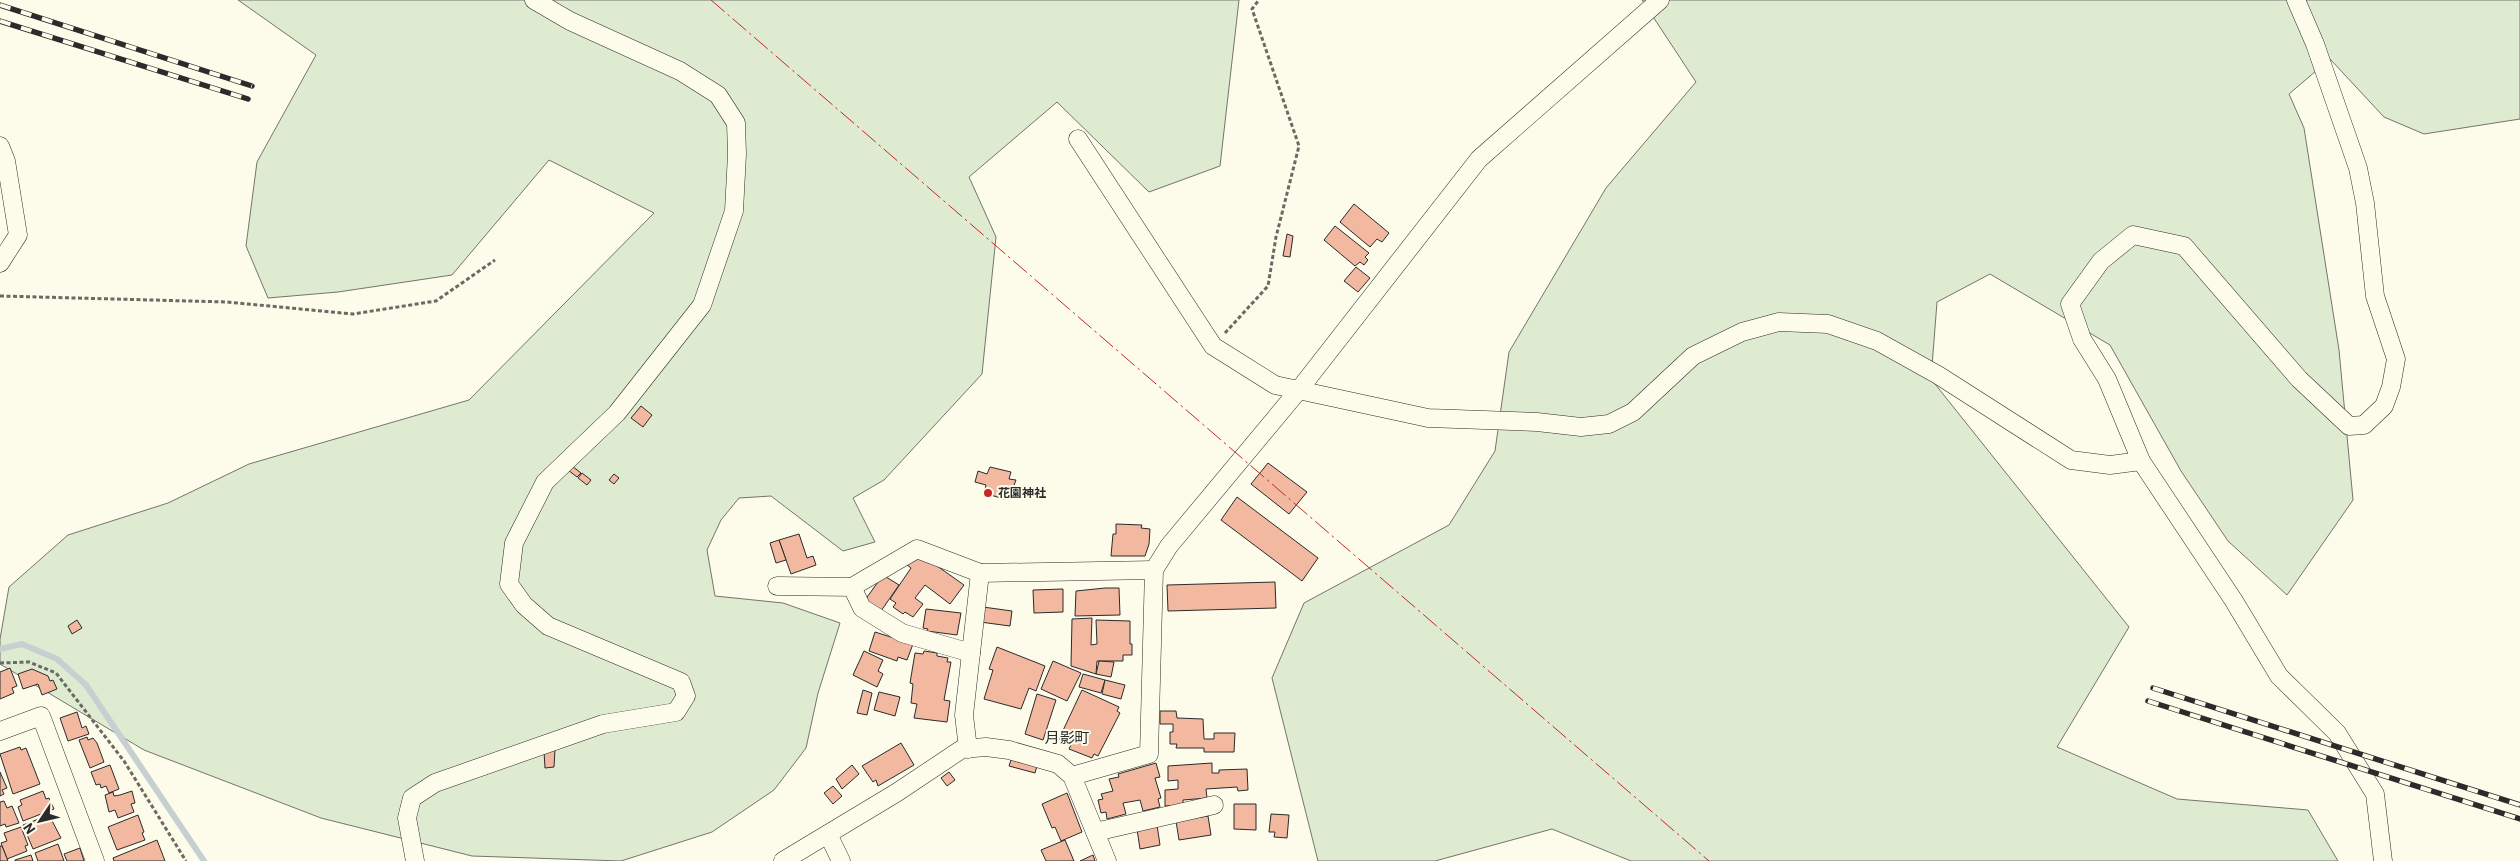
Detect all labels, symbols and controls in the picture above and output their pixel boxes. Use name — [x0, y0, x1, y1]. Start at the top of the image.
place label: 花園神社 — [998, 485, 1046, 499]
marker: 花園神社 — [982, 487, 994, 499]
district label: 月影町 — [1044, 728, 1090, 746]
north arrow — [15, 796, 65, 846]
text: N — [19, 820, 39, 837]

